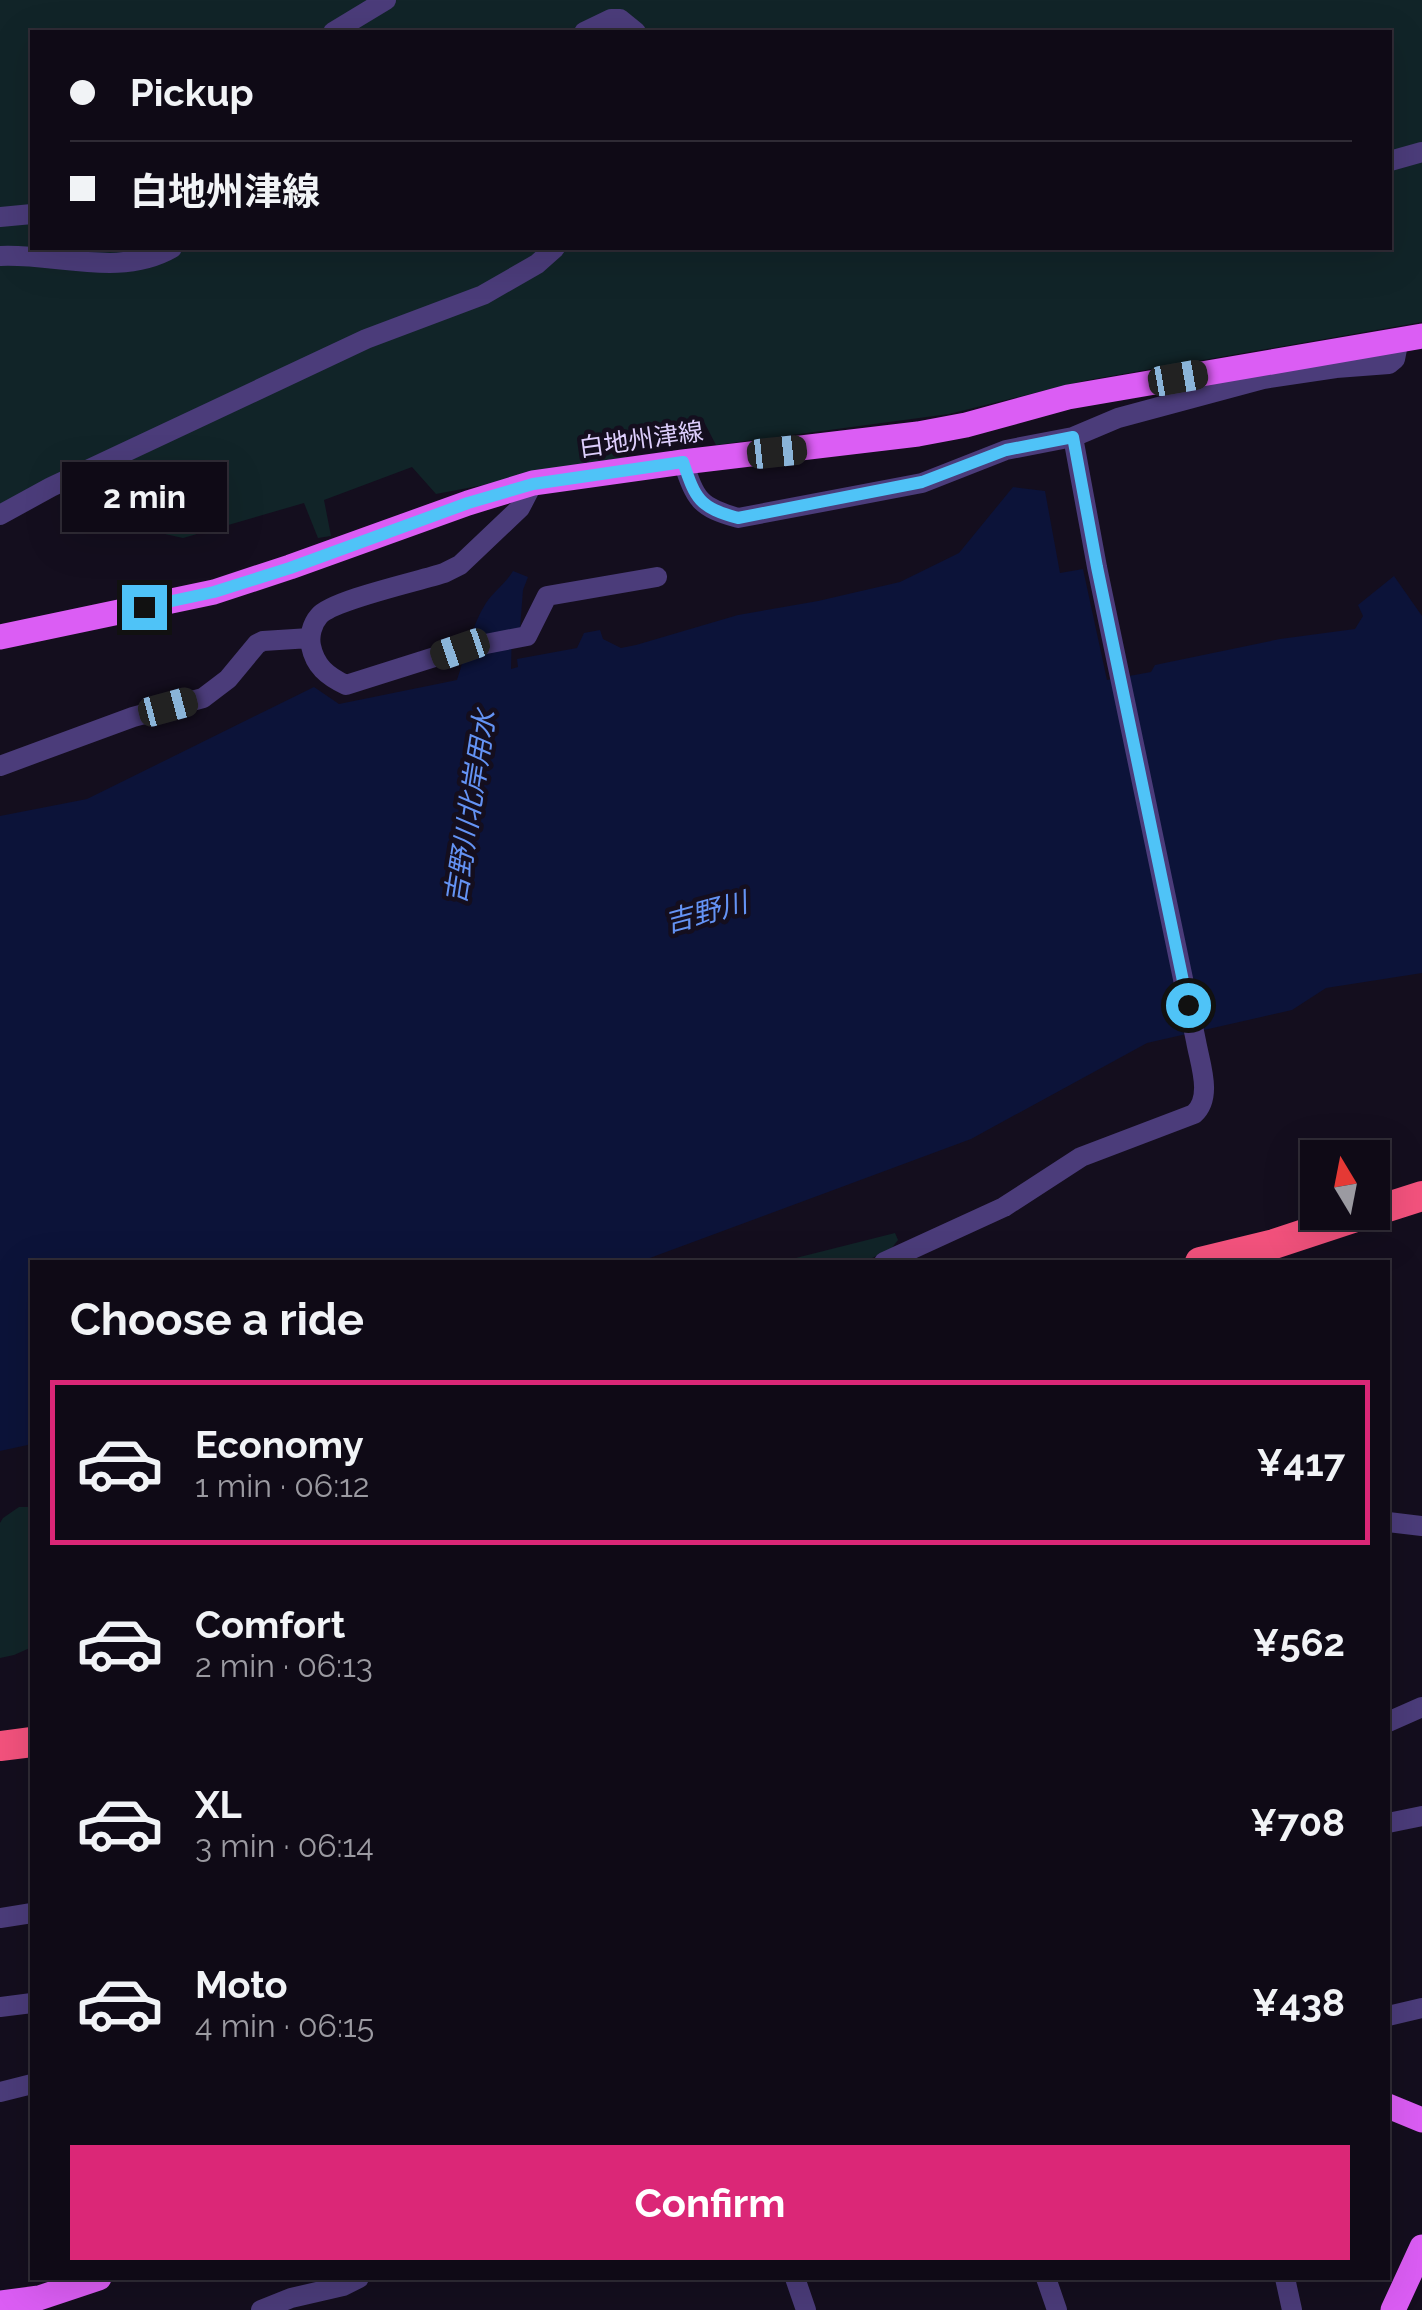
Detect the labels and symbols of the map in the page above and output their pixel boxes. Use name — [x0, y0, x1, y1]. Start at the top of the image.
car — [1146, 358, 1210, 398]
street label: 白地州津線 — [577, 415, 705, 463]
car — [746, 434, 808, 470]
callout: 2 min — [62, 462, 226, 532]
route end — [122, 585, 167, 630]
car — [427, 625, 493, 673]
car — [135, 685, 201, 729]
water label: 吉野川北岸用水 — [439, 705, 503, 906]
water label: 吉野川 — [661, 885, 754, 939]
route start — [1166, 983, 1211, 1028]
north arrow — [1300, 1140, 1390, 1230]

